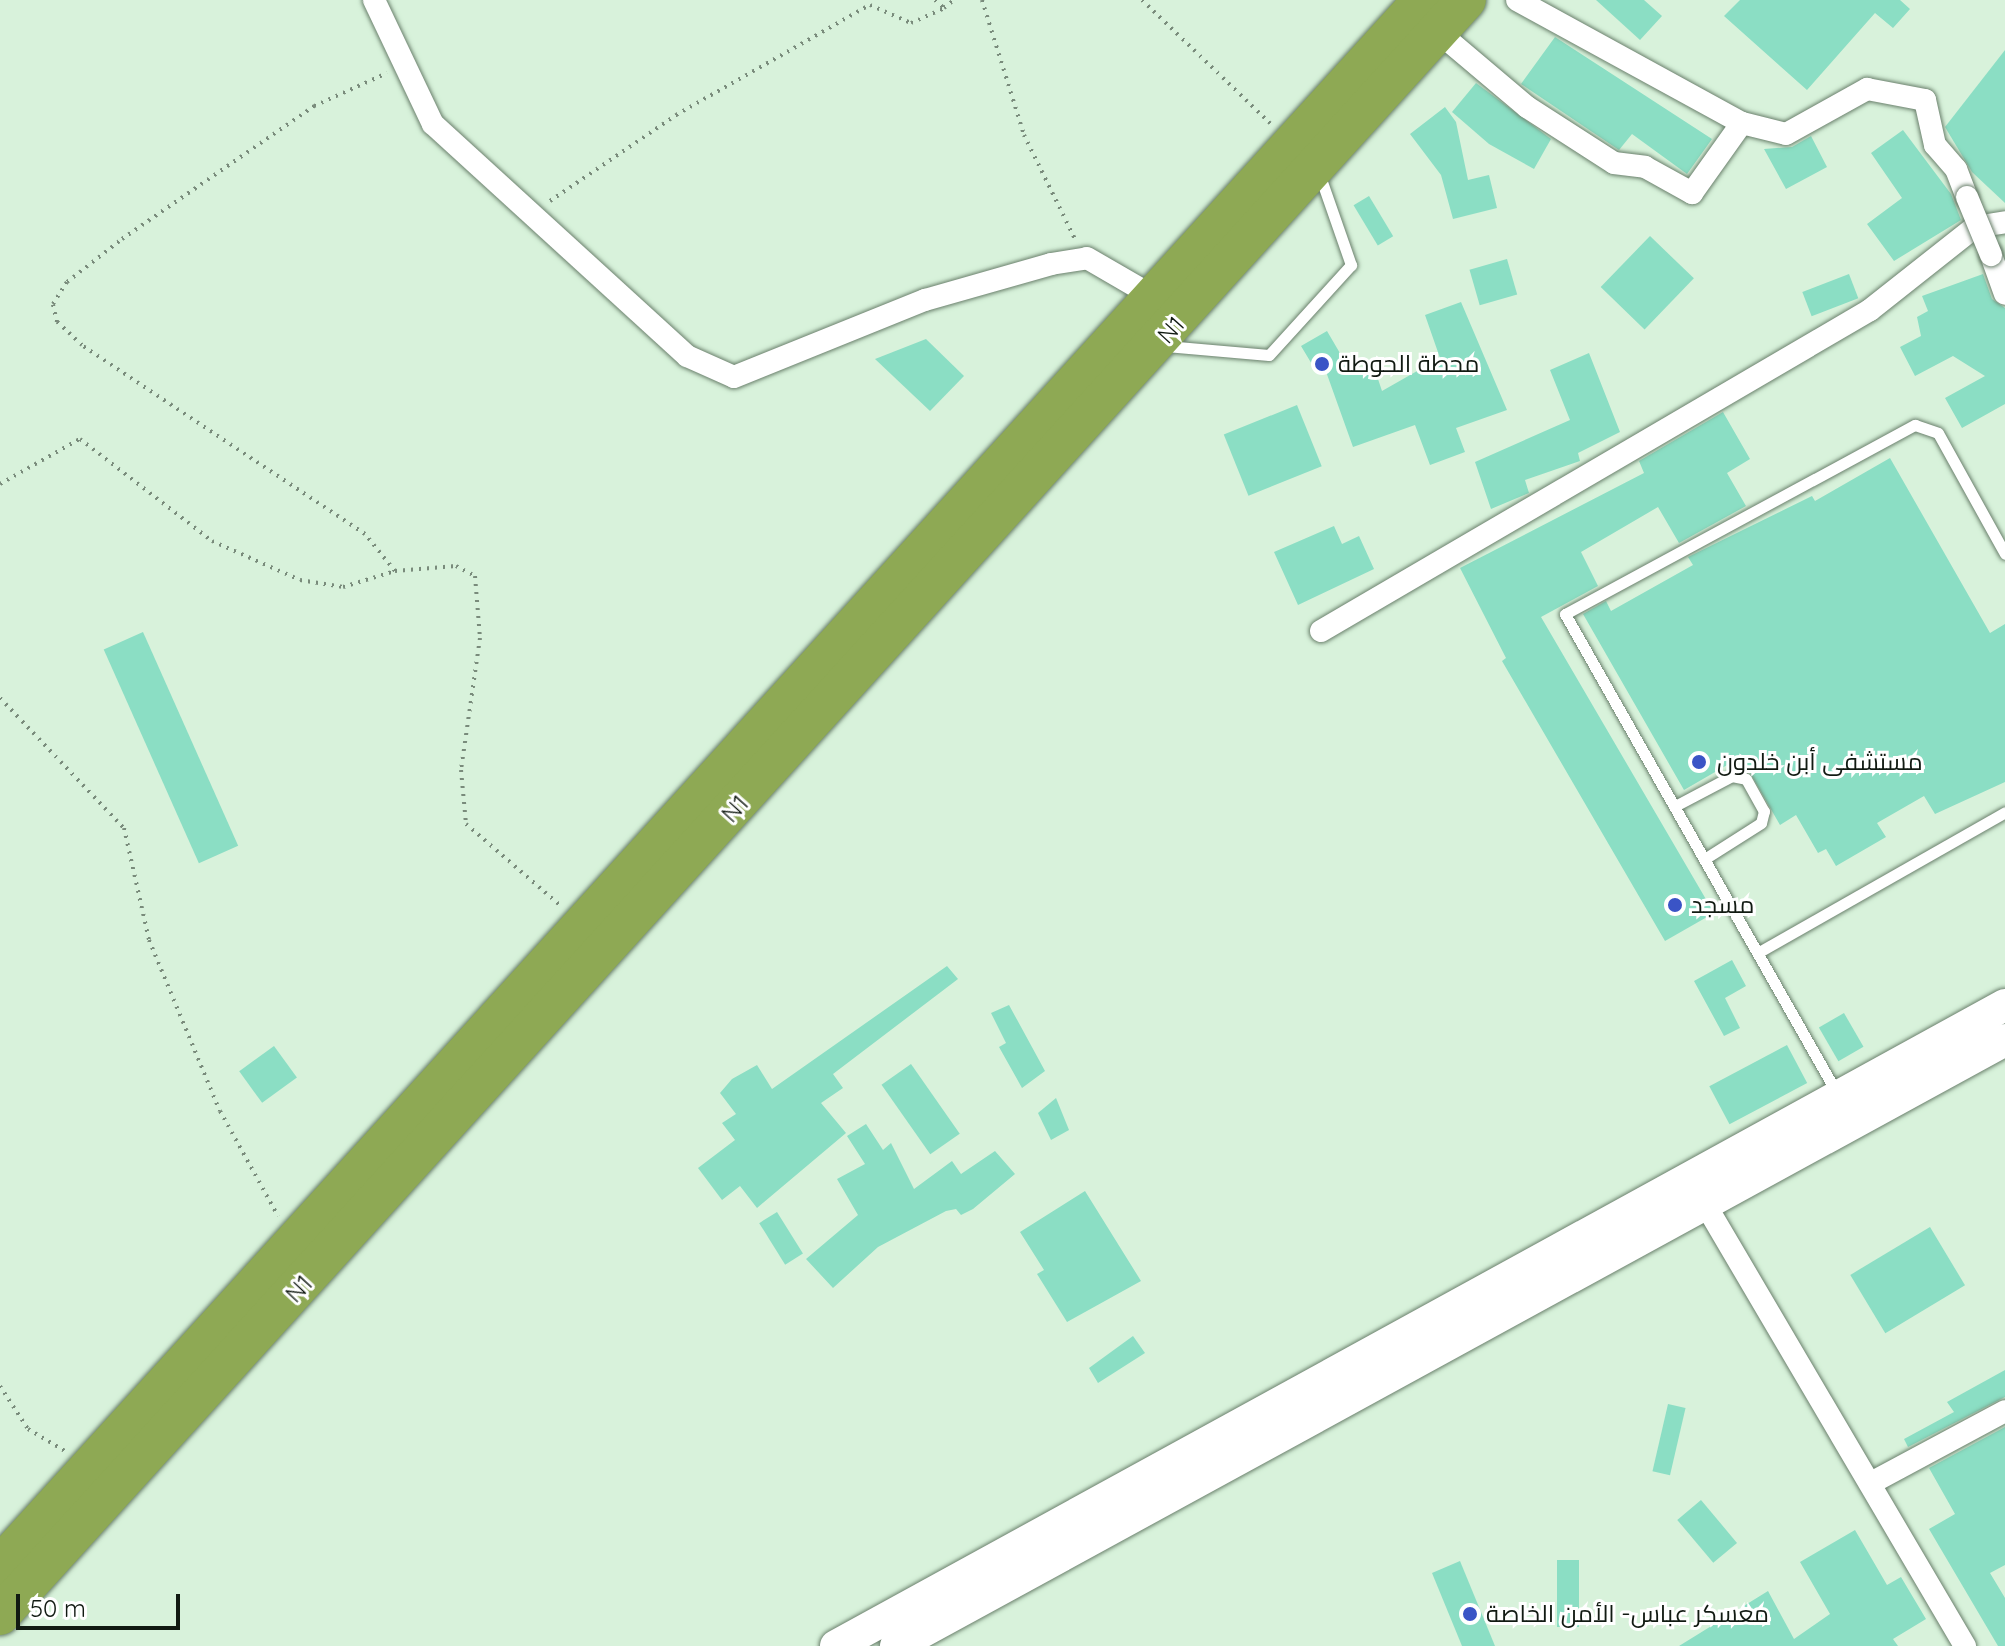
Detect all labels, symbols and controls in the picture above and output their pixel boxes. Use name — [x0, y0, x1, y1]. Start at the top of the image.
street label: N1 — [1151, 311, 1191, 349]
place label: محطة الحوطة — [1338, 350, 1479, 378]
marker: محطة الحوطة — [1313, 355, 1331, 373]
place label: مستشفى أبن خلدون — [1717, 748, 1923, 776]
marker: مستشفى أبن خلدون — [1688, 751, 1710, 773]
street label: N1 — [715, 790, 755, 828]
place label: مسجد — [1691, 891, 1754, 919]
marker: مسجد — [1666, 896, 1684, 914]
street label: N1 — [279, 1270, 319, 1308]
scale bar — [20, 1578, 184, 1628]
text: 50 m — [30, 1593, 86, 1623]
place label: معسكر عباس- الأمن الخاصة — [1486, 1600, 1769, 1628]
marker: معسكر عباس- الأمن الخاصة — [1461, 1605, 1479, 1623]

